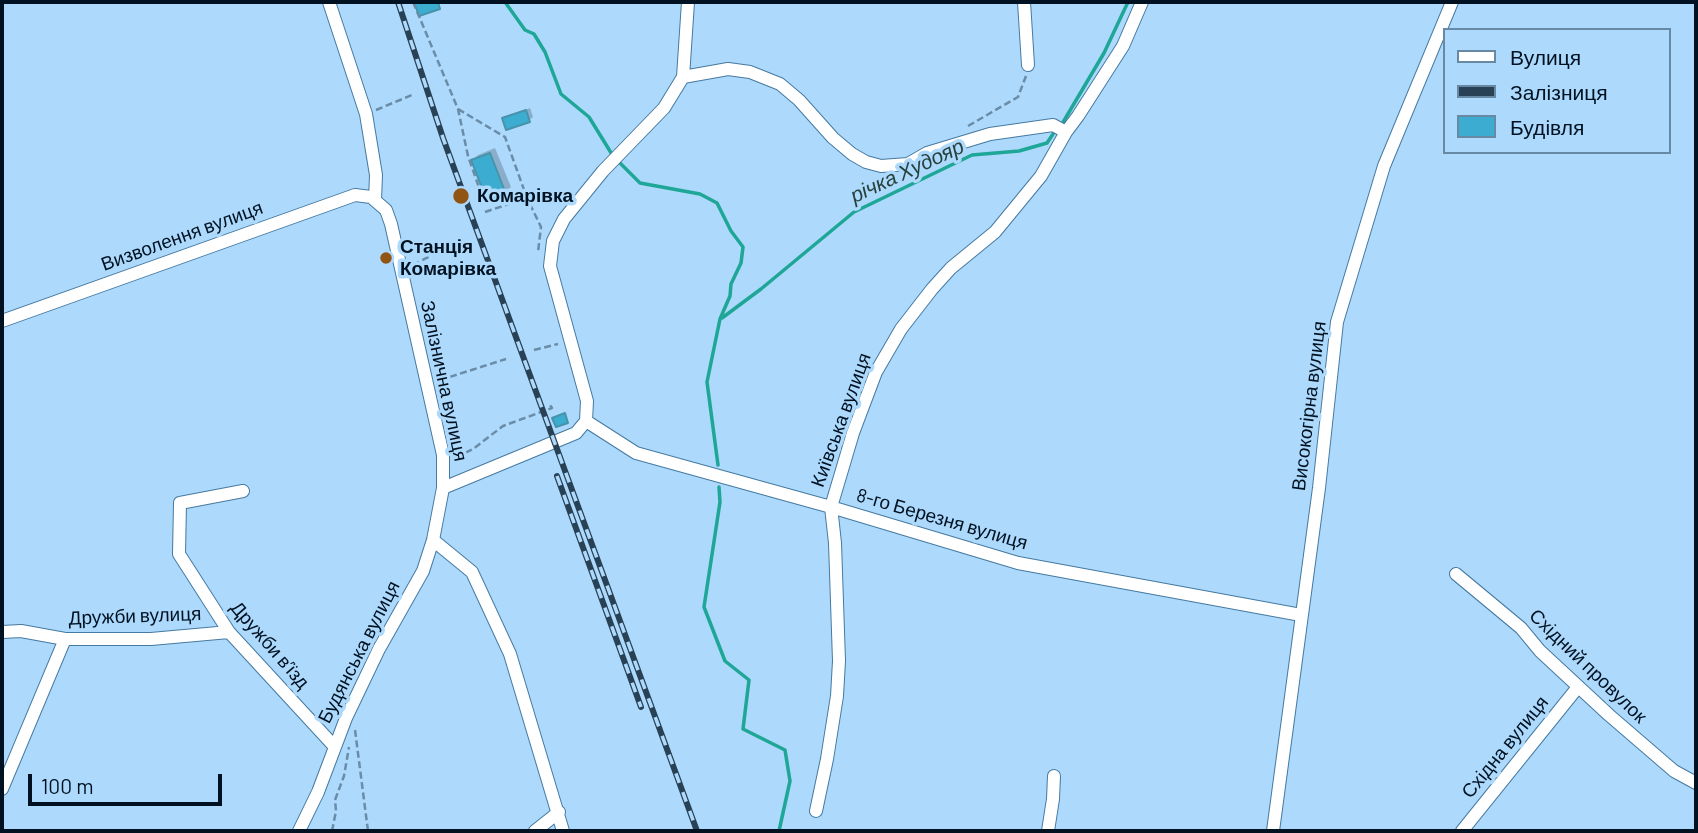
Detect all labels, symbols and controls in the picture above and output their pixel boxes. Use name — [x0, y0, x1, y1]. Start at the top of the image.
legend — [1442, 28, 1670, 154]
text: Вулиця — [1510, 44, 1581, 69]
text: Залізниця — [1510, 79, 1608, 104]
text: Будівля — [1510, 114, 1584, 139]
water label: річка Худояр — [846, 134, 968, 208]
place label: Комарівка — [477, 185, 573, 207]
marker: Комарівка — [451, 186, 471, 206]
street label: Визволення вулиця — [98, 196, 266, 276]
place label: Станція Комарівка — [400, 236, 496, 280]
marker: Станція Комарівка — [378, 250, 394, 266]
street label: Залізнична вулиця — [416, 299, 472, 463]
street label: Високогірна вулиця — [1287, 320, 1331, 492]
street label: Київська вулиця — [806, 350, 876, 490]
street label: 8-го Березня вулиця — [854, 484, 1030, 554]
street label: Будянська вулиця — [313, 577, 405, 727]
street label: Дружби в’їзд — [226, 597, 314, 693]
street label: Дружби вулиця — [68, 602, 202, 630]
street label: Східний провулок — [1525, 604, 1651, 728]
street label: Східна вулиця — [1457, 691, 1553, 803]
scale bar — [32, 760, 226, 804]
text: 100 m — [41, 773, 94, 798]

